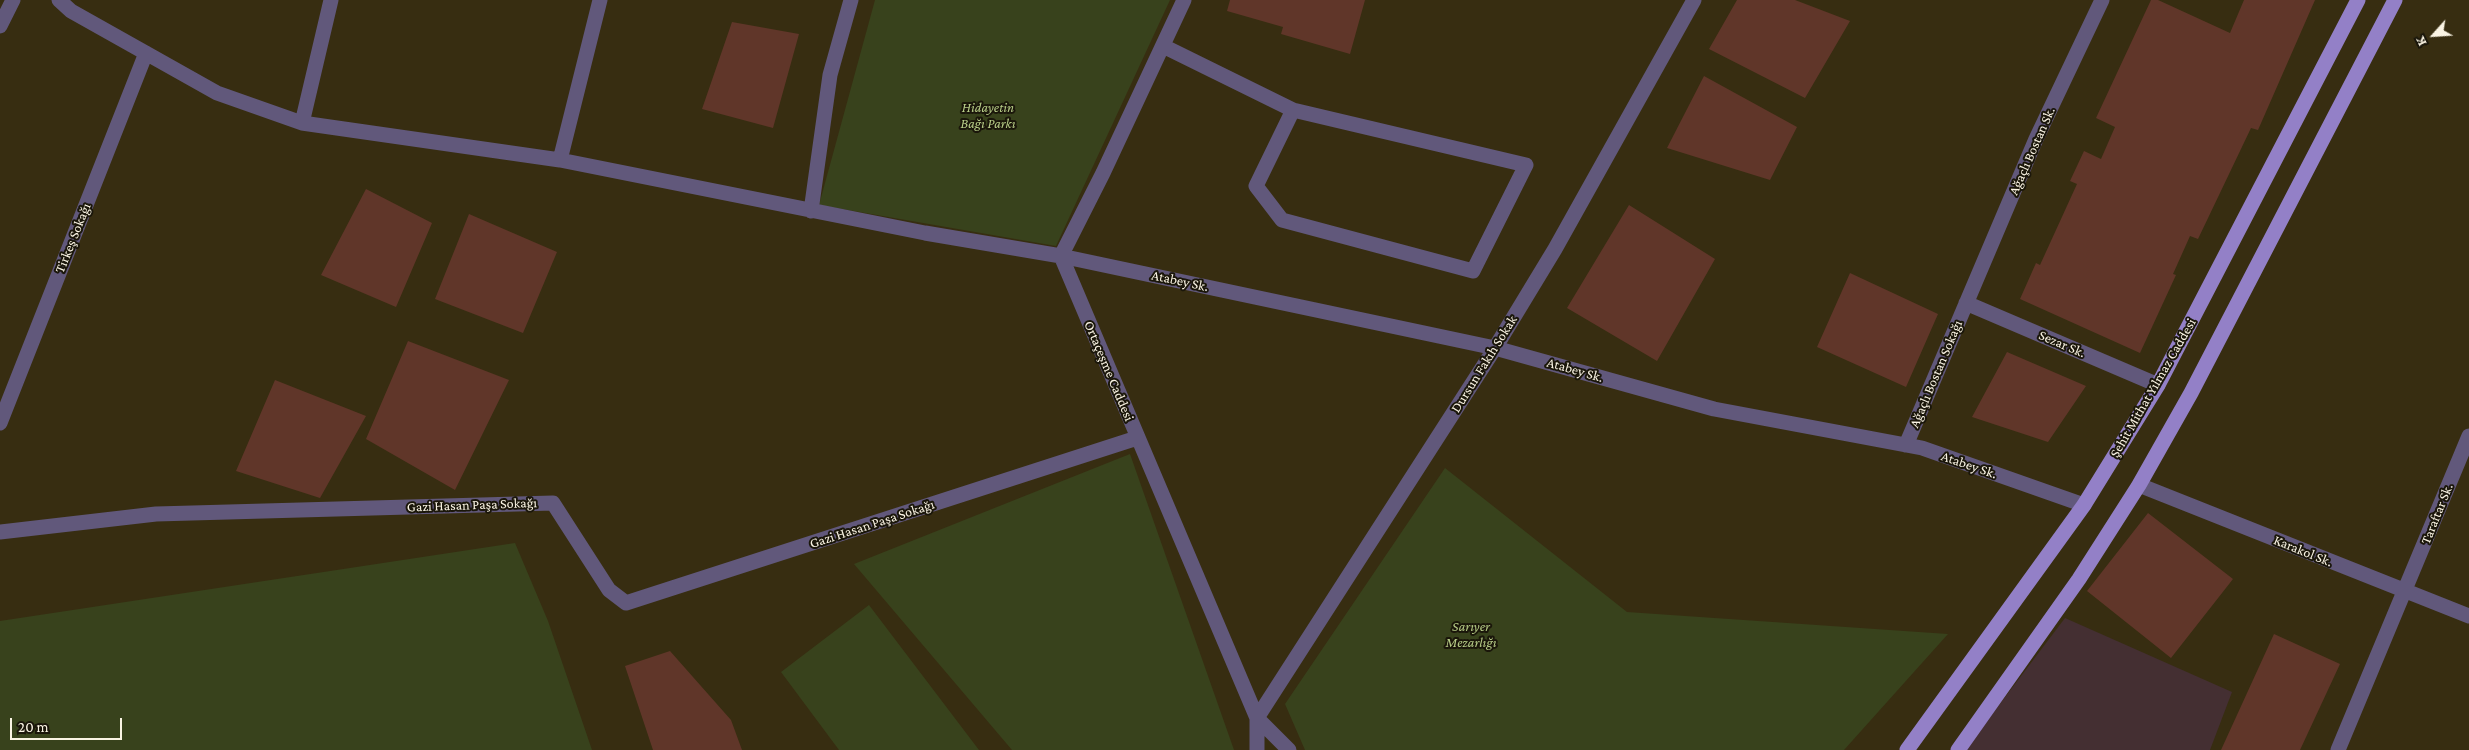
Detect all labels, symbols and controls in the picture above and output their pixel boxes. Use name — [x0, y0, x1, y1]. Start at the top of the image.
north arrow — [2409, 10, 2459, 60]
text: K — [2411, 34, 2430, 49]
park label: Hidayetin Bağı Parkı — [961, 100, 1015, 132]
street label: Ağaçlı Bostan Sk. — [2005, 104, 2059, 198]
street label: Tirkeş Sokağı — [51, 201, 95, 275]
street label: Atabey Sk. — [1150, 267, 1210, 295]
street label: Dursun Fakıh Sokak — [1447, 312, 1521, 416]
street label: Şehit Mithat Yılmaz Caddesi — [2106, 316, 2200, 460]
street label: Ortaçeşme Caddesi — [1080, 318, 1138, 424]
street label: Ağaçlı Bostan Sokağı — [1906, 318, 1966, 430]
street label: Sezar Sk. — [2036, 327, 2088, 361]
street label: Atabey Sk. — [1545, 354, 1605, 386]
street label: Atabey Sk. — [1939, 448, 1999, 482]
street label: Taraftar Sk. — [2417, 481, 2457, 547]
street label: Gazi Hasan Paşa Sokağı — [407, 494, 537, 516]
street label: Gazi Hasan Paşa Sokağı — [807, 496, 937, 552]
street label: Karakol Sk. — [2271, 532, 2335, 570]
park label: Sarıyer Mezarlığı — [1446, 619, 1496, 652]
scale bar — [12, 708, 125, 740]
text: 20 m — [18, 719, 49, 735]

